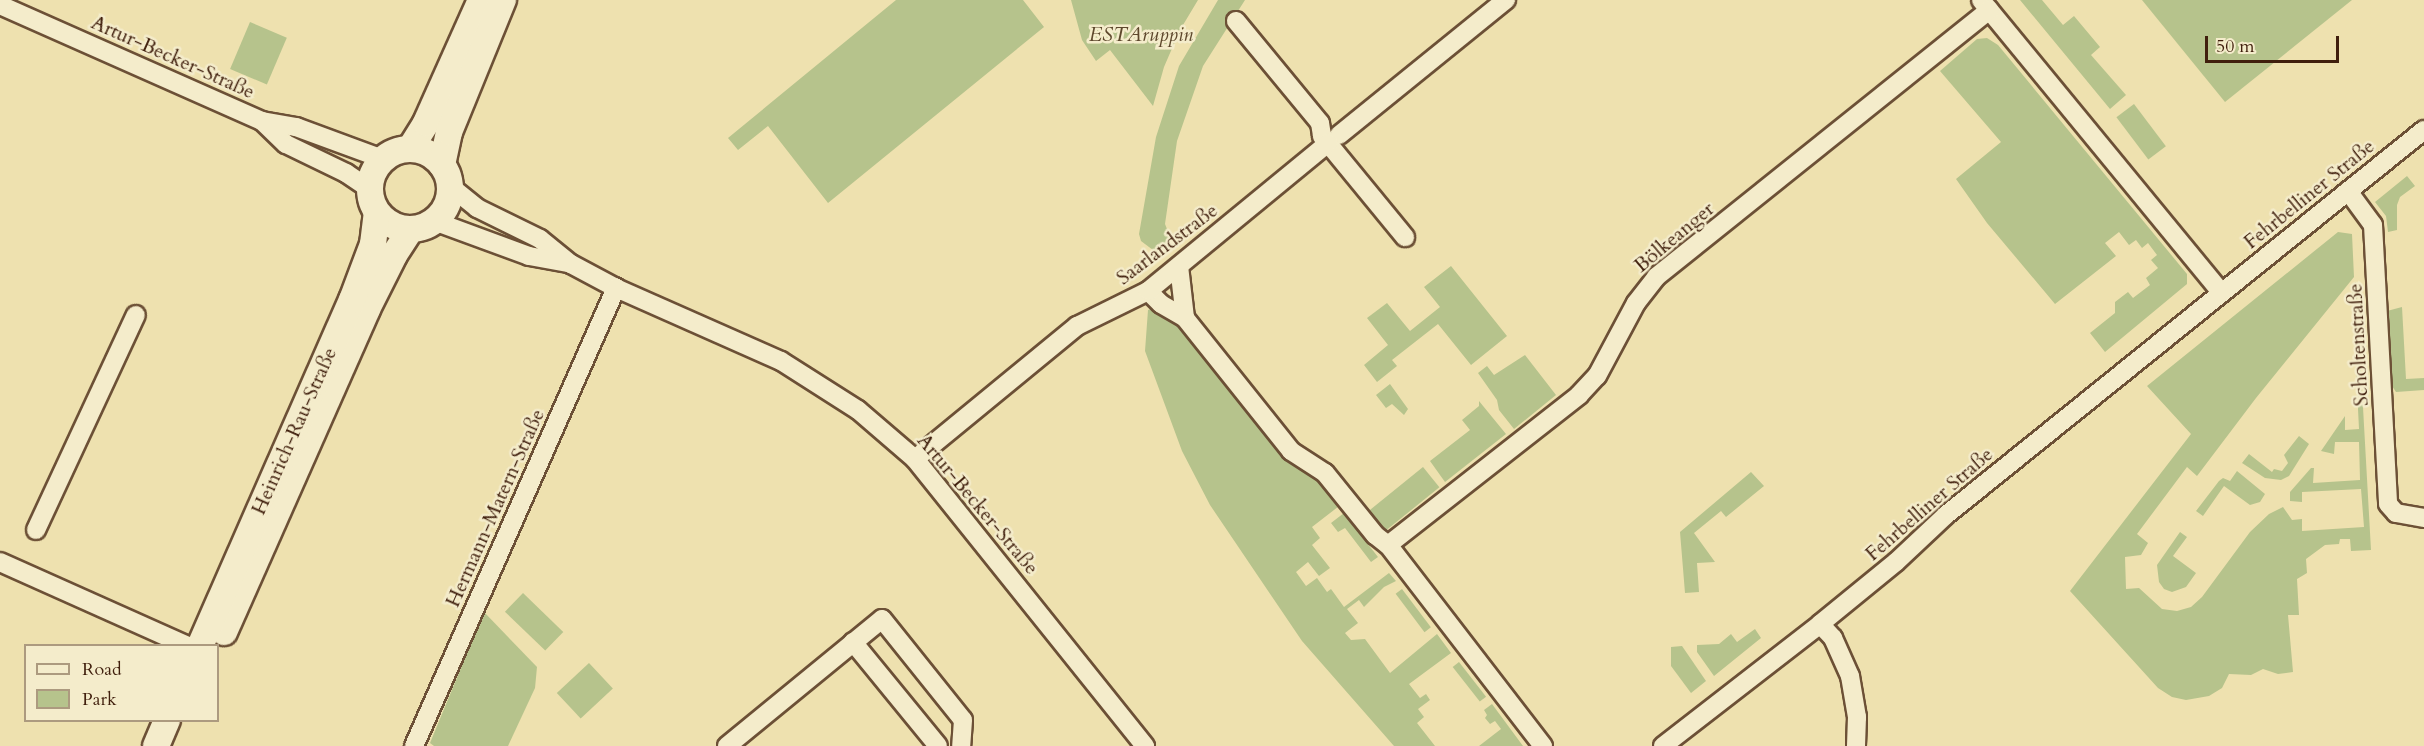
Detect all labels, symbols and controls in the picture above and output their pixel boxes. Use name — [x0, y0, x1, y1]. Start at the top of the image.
street label: Artur-Becker-Straße — [88, 10, 258, 104]
park label: ESTAruppin — [1089, 22, 1193, 46]
scale bar — [2208, 24, 2342, 62]
text: 50 m — [2216, 34, 2255, 59]
street label: Fehrbelliner Straße — [2239, 134, 2379, 254]
street label: Bölkeanger — [1629, 197, 1719, 277]
street label: Saarlandstraße — [1112, 198, 1222, 290]
street label: Scholtenstraße — [2343, 283, 2373, 407]
street label: Heinrich-Rau-Straße — [246, 344, 342, 518]
street label: Hermann-Matern-Straße — [441, 405, 549, 611]
street label: Artur-Becker-Straße — [912, 429, 1044, 579]
street label: Fehrbelliner Straße — [1860, 442, 1998, 566]
legend — [24, 644, 219, 722]
text: Road — [82, 657, 122, 682]
text: Park — [82, 687, 117, 712]

